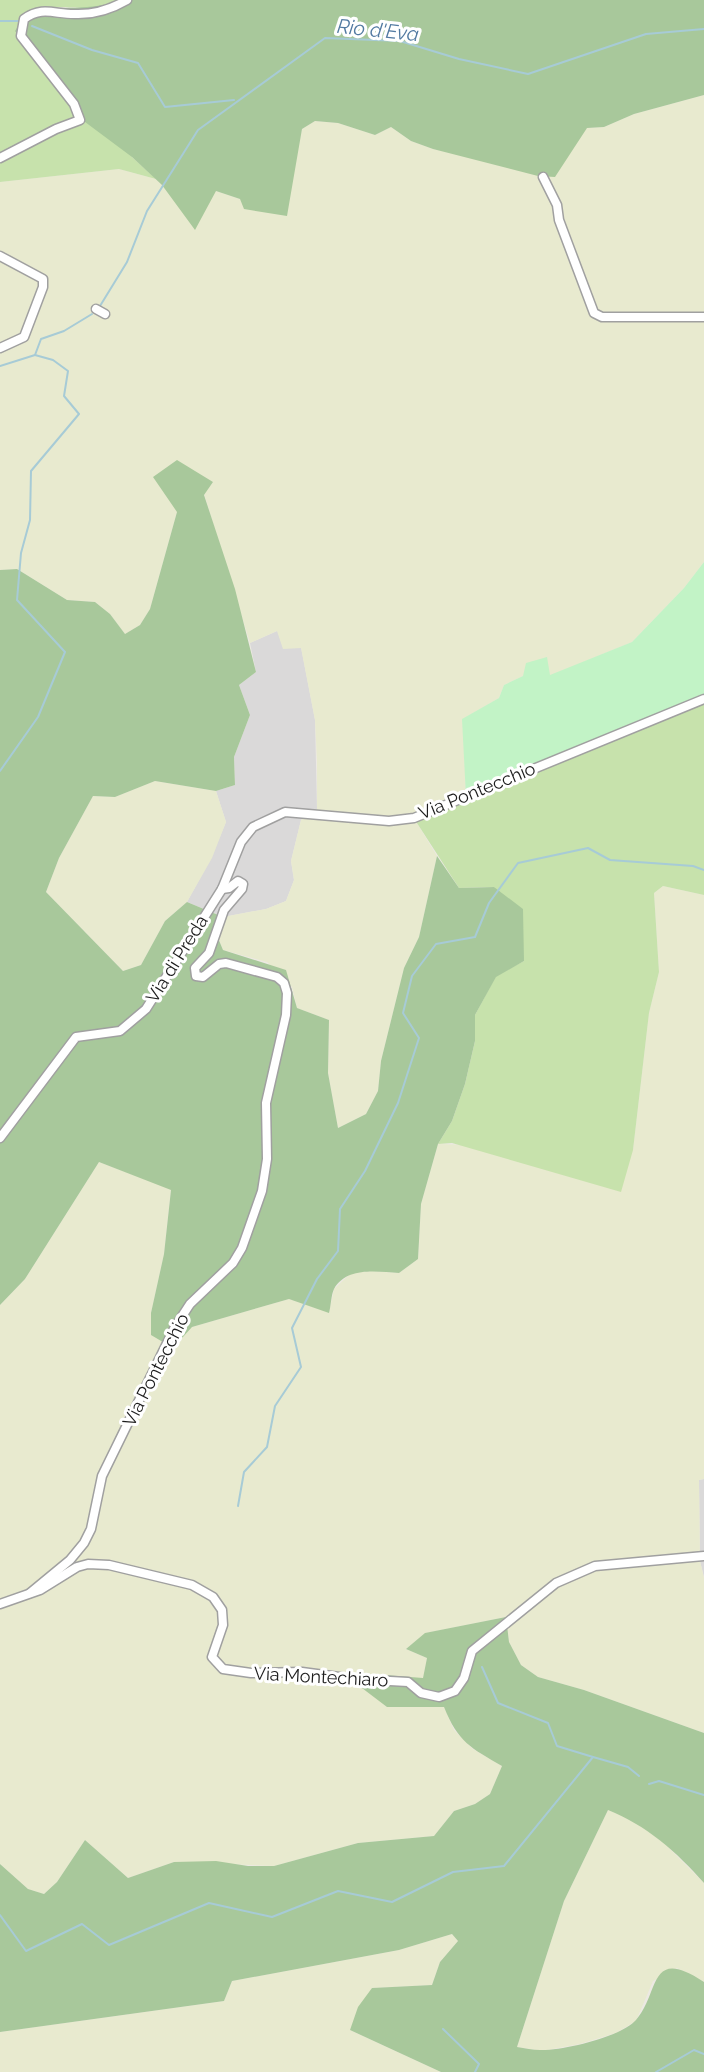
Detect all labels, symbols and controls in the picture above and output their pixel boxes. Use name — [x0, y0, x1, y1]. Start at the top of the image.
water label: Rio d'Eva — [336, 14, 420, 46]
street label: Via Pontecchio — [415, 757, 538, 823]
street label: Via di Preda — [141, 911, 212, 1006]
street label: Via Pontecchio — [118, 1310, 193, 1430]
street label: Via Montechiaro — [253, 1662, 389, 1691]

